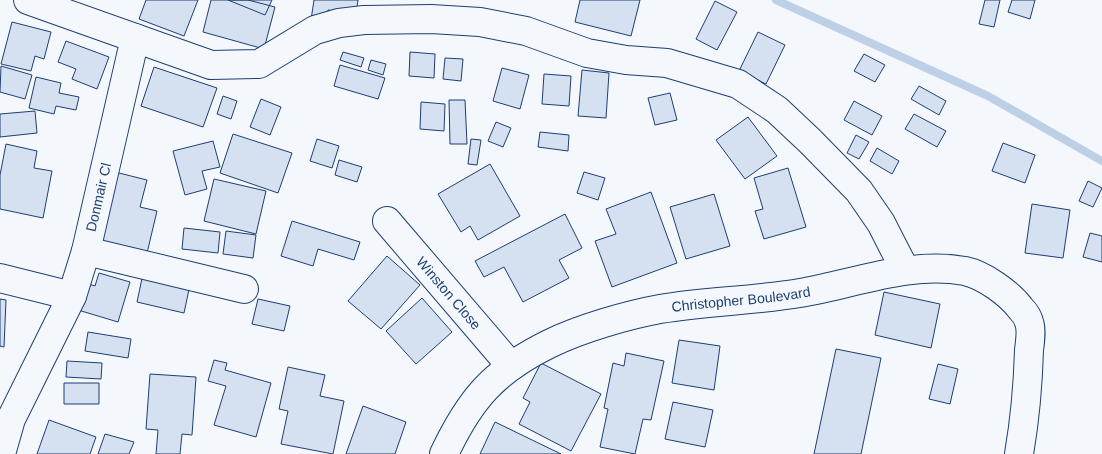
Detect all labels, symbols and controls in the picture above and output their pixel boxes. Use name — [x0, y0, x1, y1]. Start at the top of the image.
street label: Donmair Cl — [83, 161, 114, 233]
street label: Winston Close — [413, 254, 484, 333]
street label: Christopher Boulevard — [671, 283, 812, 315]

